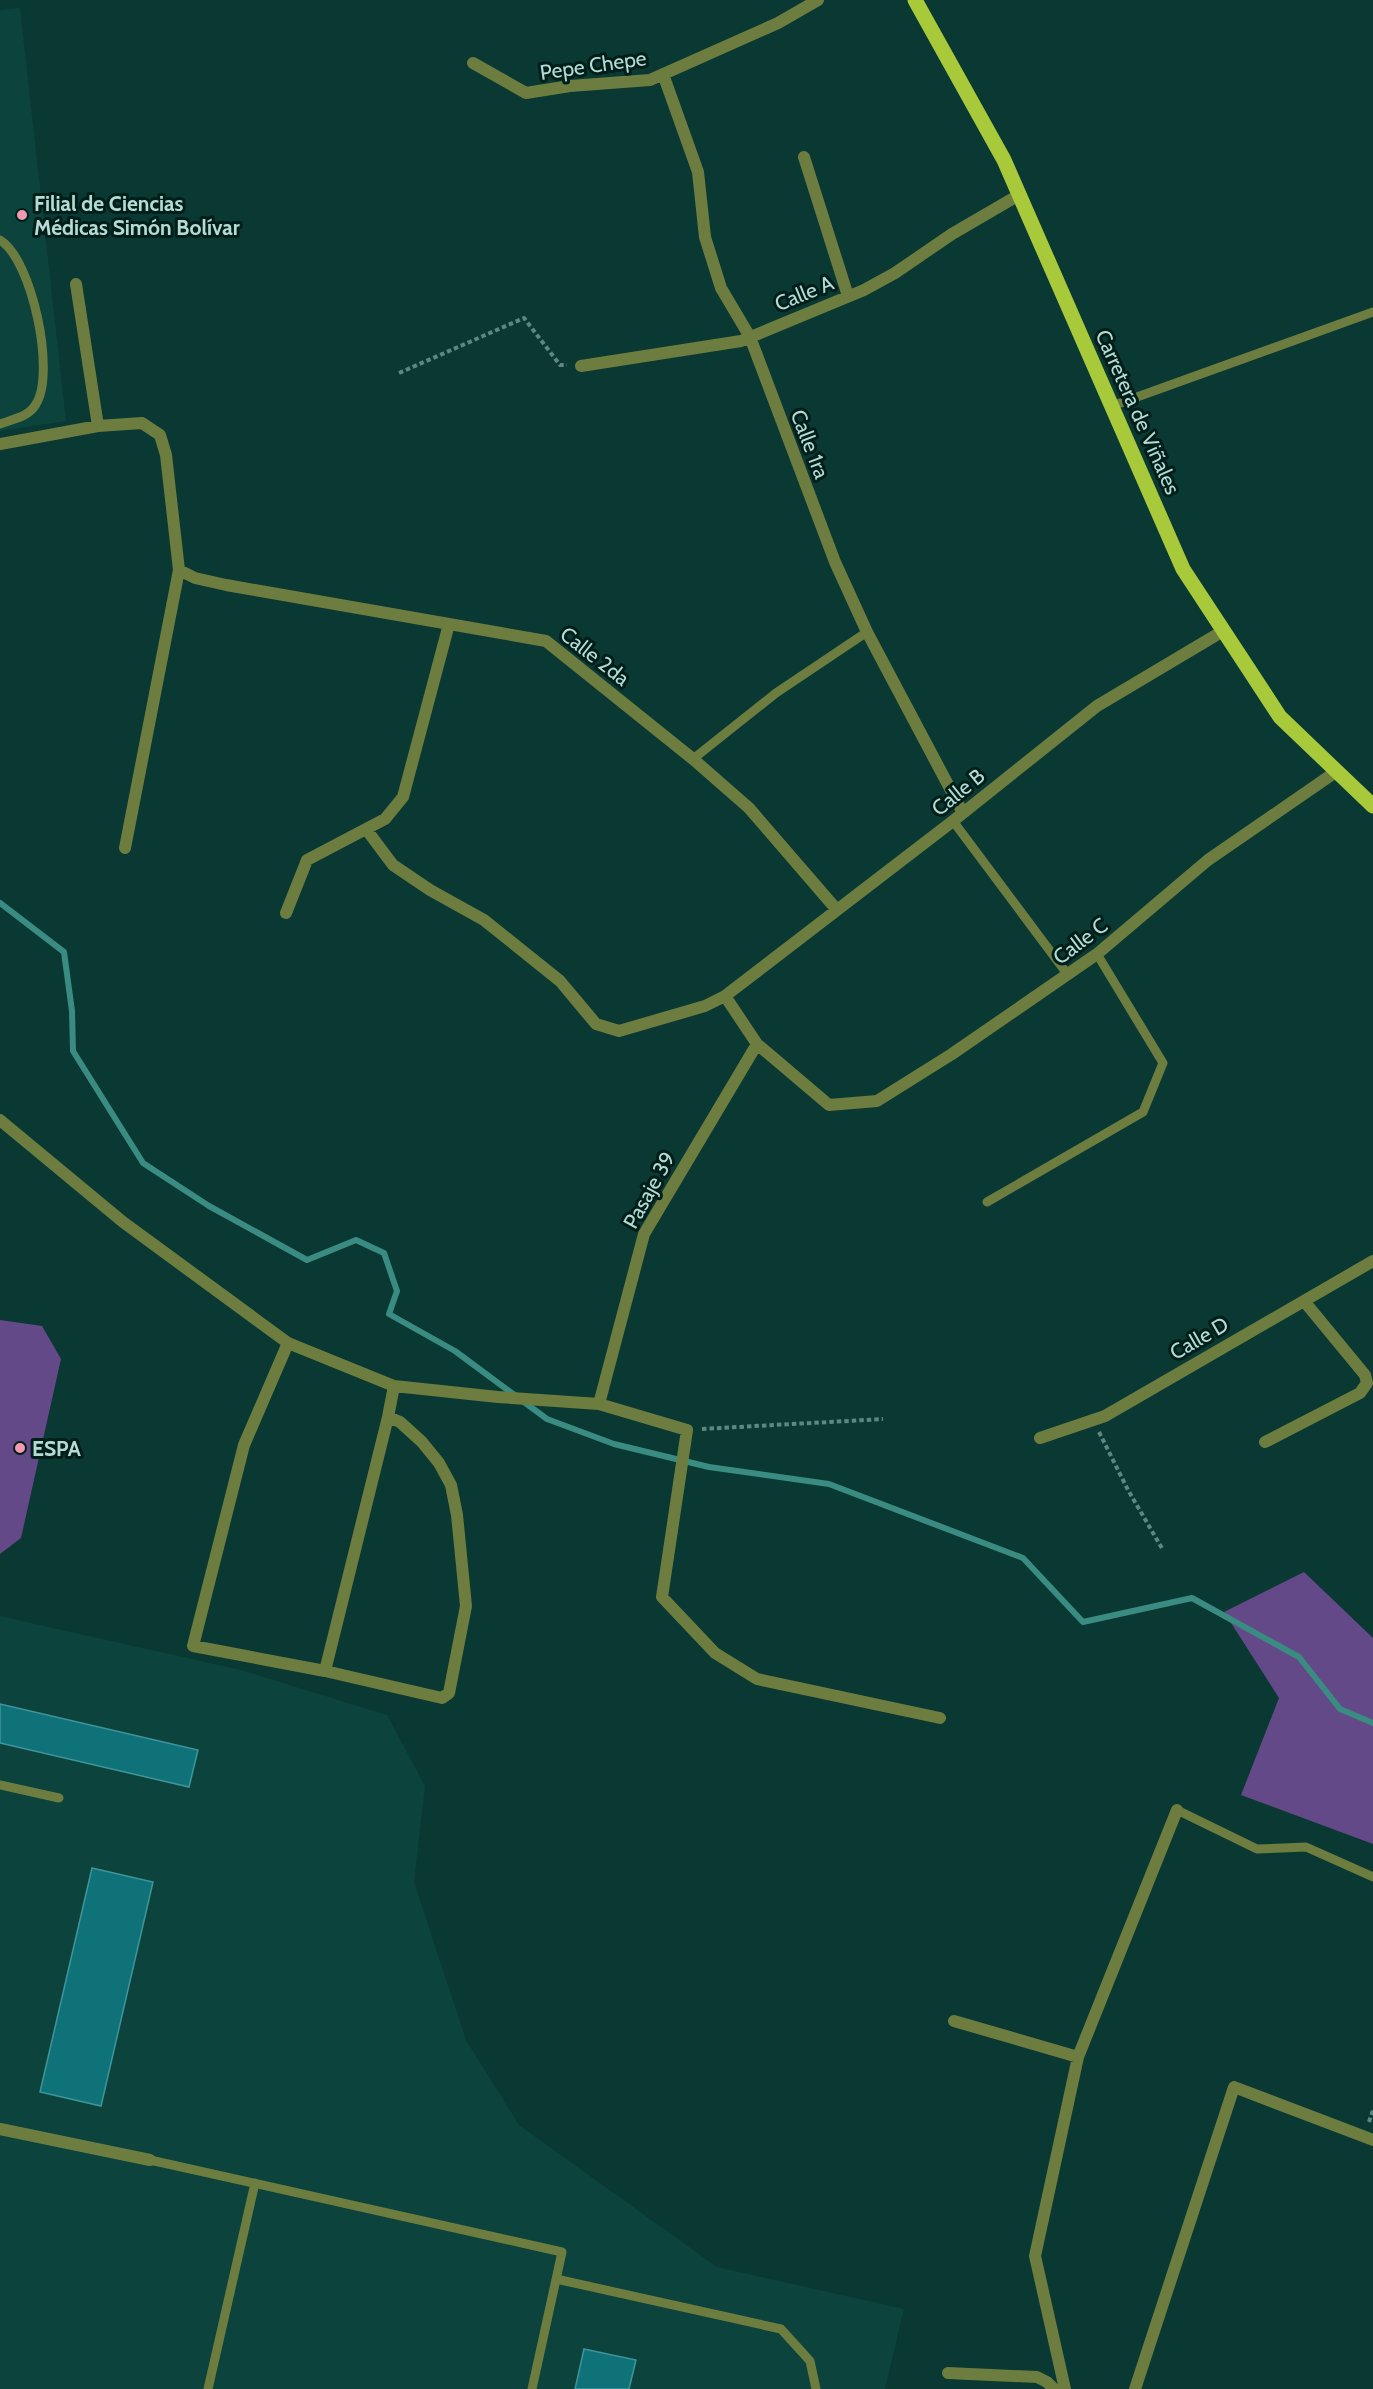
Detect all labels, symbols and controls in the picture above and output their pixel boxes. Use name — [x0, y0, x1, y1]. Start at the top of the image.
street label: Pepe Chepe — [538, 45, 648, 85]
place label: Filial de Ciencias Médicas Simón Bolívar — [34, 191, 240, 240]
marker: Filial de Ciencias Médicas Simón Bolívar — [15, 208, 29, 222]
street label: Calle A — [771, 270, 837, 316]
street label: Carretera de Viñales — [1091, 326, 1186, 498]
street label: Calle 1ra — [785, 406, 835, 482]
street label: Calle 2da — [555, 621, 635, 691]
street label: Calle B — [926, 763, 990, 821]
street label: Calle C — [1048, 913, 1112, 969]
street label: Pasaje 39 — [618, 1147, 681, 1233]
street label: Calle D — [1165, 1311, 1233, 1365]
place label: ESPA — [32, 1436, 82, 1461]
marker: ESPA — [13, 1441, 27, 1455]

